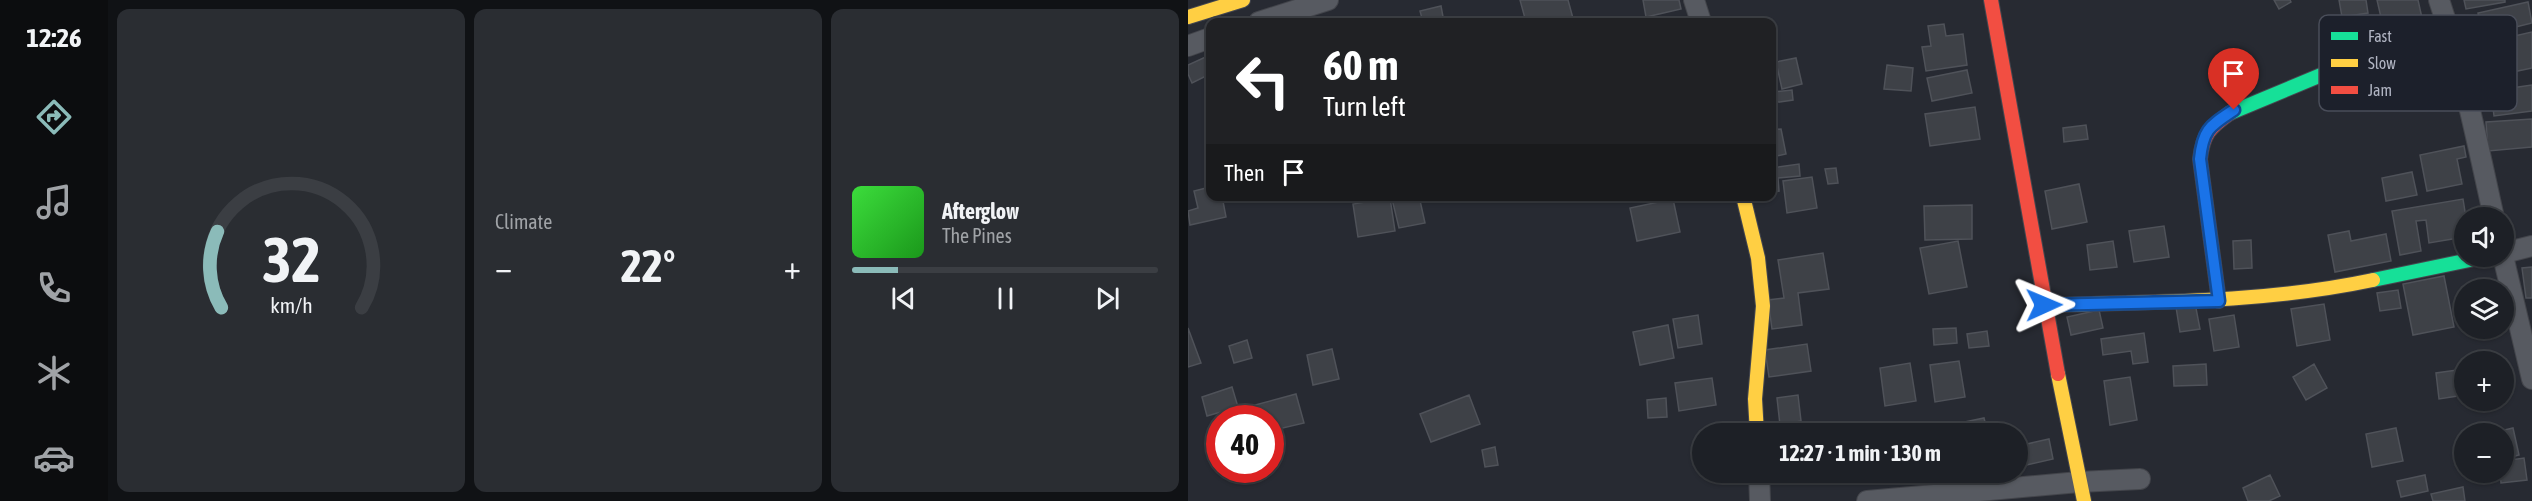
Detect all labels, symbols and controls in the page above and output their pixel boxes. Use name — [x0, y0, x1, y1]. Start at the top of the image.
legend — [2319, 15, 2517, 111]
text: 12:26 — [26, 22, 82, 53]
text: Fast — [2368, 27, 2392, 45]
text: 60 m — [1323, 41, 1398, 89]
icon: left — [1224, 42, 1302, 120]
pin — [2208, 48, 2259, 110]
text: Slow — [2368, 54, 2396, 72]
icon: arrive — [2217, 57, 2250, 90]
text: Jam — [2368, 81, 2392, 99]
text: Turn left — [1323, 91, 1406, 122]
icon: directions — [33, 96, 75, 138]
icon: arrive — [1277, 156, 1310, 189]
text: Then — [1224, 160, 1265, 186]
icon: music — [33, 181, 75, 223]
text: Afterglow — [942, 198, 1019, 224]
map controls — [2454, 207, 2514, 483]
button: sound — [2454, 207, 2514, 267]
text: Climate — [495, 210, 552, 233]
text: 32 — [262, 224, 320, 295]
text: The Pines — [942, 224, 1012, 247]
text: 22° — [621, 240, 675, 292]
text: − — [495, 248, 512, 286]
text: + — [784, 248, 801, 286]
icon: phone — [33, 267, 75, 309]
position arrow — [2012, 273, 2076, 337]
button: layers — [2454, 279, 2514, 339]
icon: previous — [887, 282, 920, 315]
icon: pause — [989, 282, 1022, 315]
icon: next — [1091, 282, 1124, 315]
text: km/h — [270, 293, 312, 318]
button: + — [2454, 351, 2514, 411]
icon: climate — [33, 352, 75, 394]
speed limit sign: 40 — [1206, 405, 1284, 483]
button: − — [2454, 423, 2514, 483]
icon: car — [33, 437, 75, 479]
text: 12:27 · 1 min · 130 m — [1779, 440, 1941, 466]

